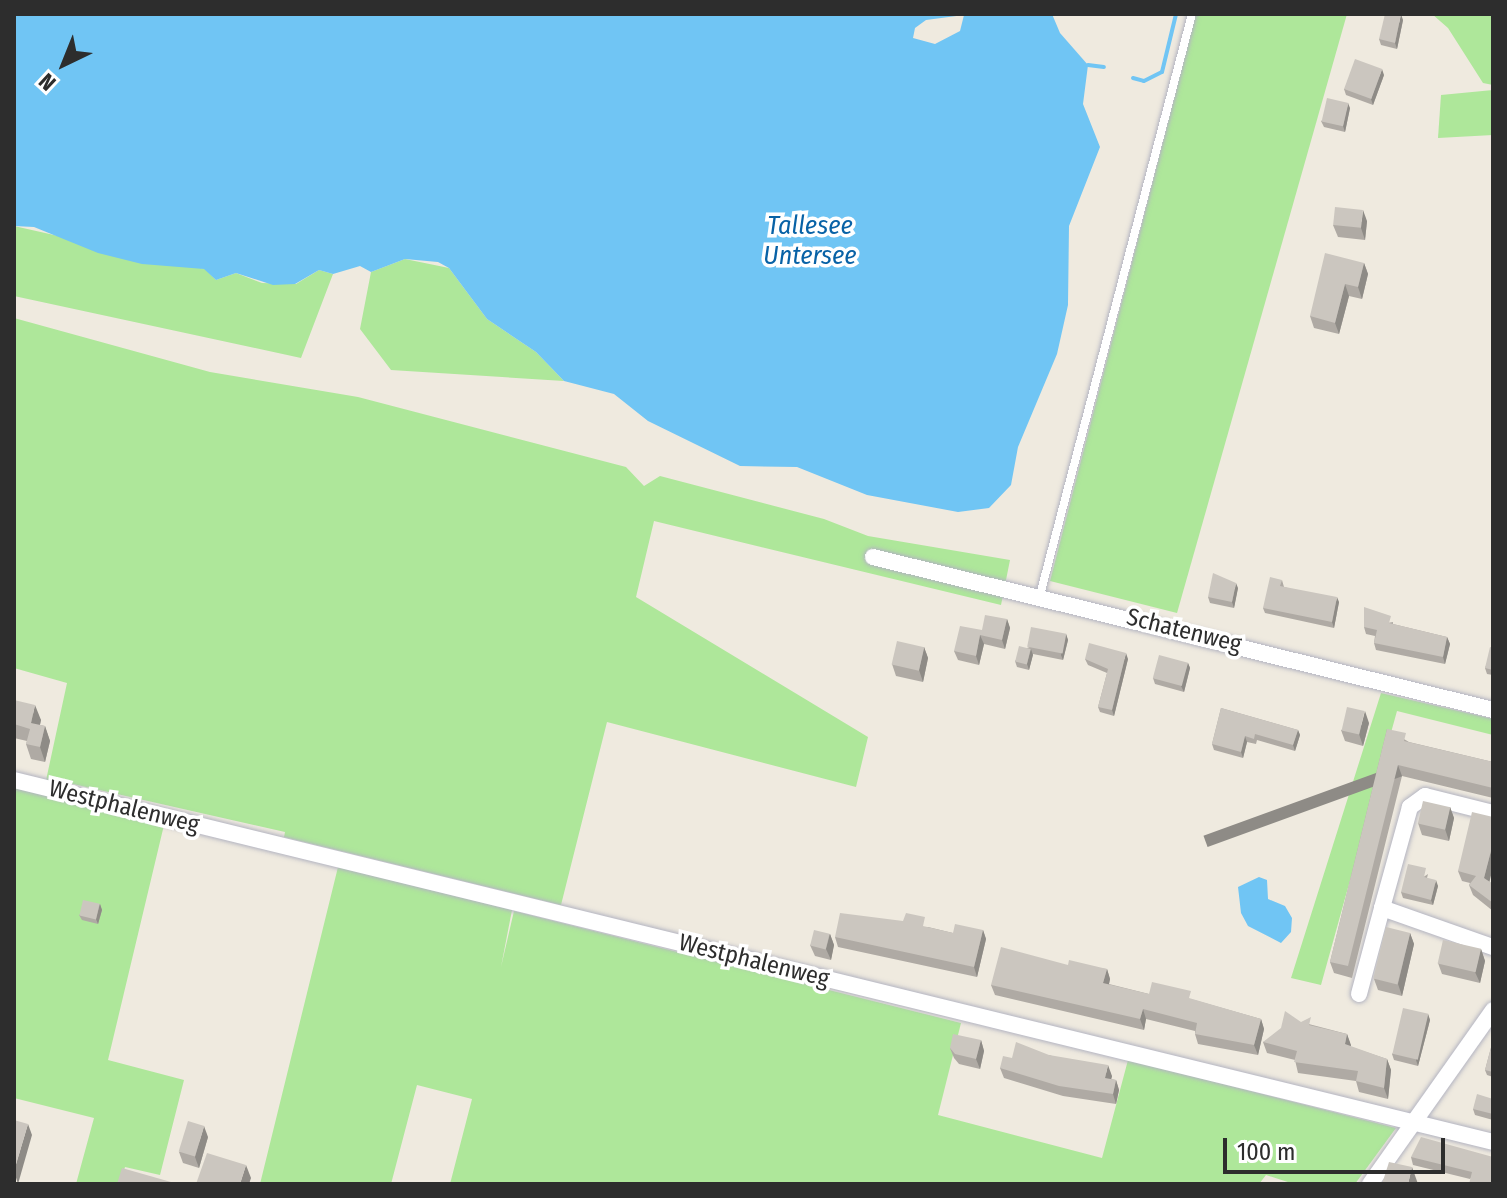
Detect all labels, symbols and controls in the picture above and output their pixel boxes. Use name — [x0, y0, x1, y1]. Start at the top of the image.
north arrow — [24, 24, 104, 104]
text: N — [33, 68, 61, 96]
water label: Tallesee Untersee — [763, 210, 857, 272]
street label: Schatenweg — [1124, 603, 1244, 659]
street label: Westphalenweg — [46, 774, 202, 840]
street label: Westphalenweg — [676, 928, 832, 994]
scale bar — [1227, 1122, 1449, 1172]
text: 100 m — [1237, 1138, 1295, 1166]

